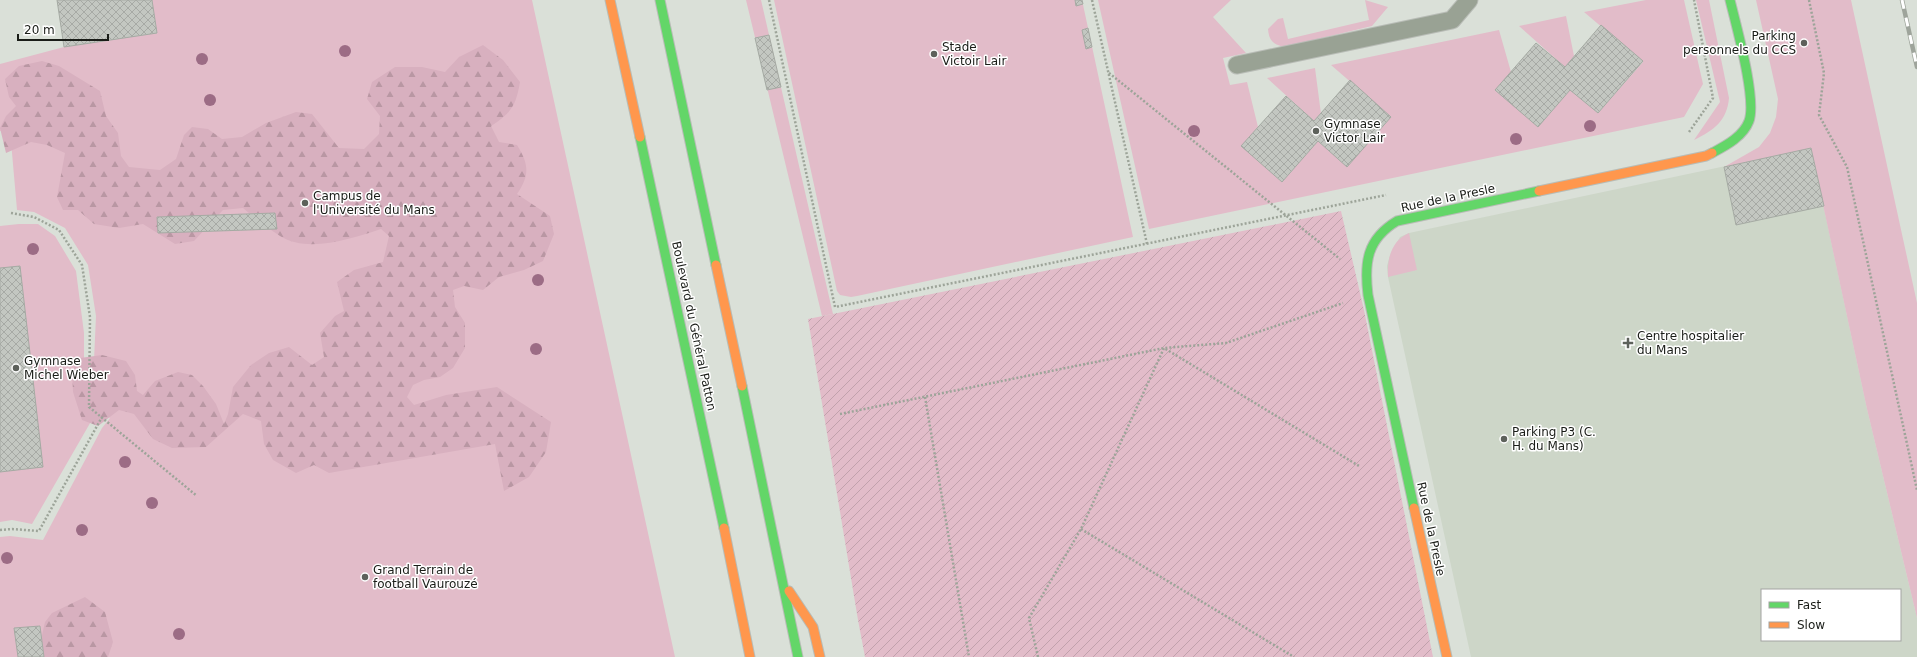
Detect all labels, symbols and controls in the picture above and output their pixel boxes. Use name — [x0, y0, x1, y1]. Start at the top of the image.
scale bar — [18, 16, 108, 42]
text: 20 m — [24, 23, 55, 37]
place label: Parking personnels du CCS — [1683, 29, 1796, 57]
marker: Parking personnels du CCS — [1799, 38, 1809, 48]
place label: Stade Victoir Lair — [942, 40, 1006, 68]
marker: Stade Victoir Lair — [929, 49, 939, 59]
place label: Gymnase Victor Lair — [1324, 117, 1385, 145]
marker: Gymnase Victor Lair — [1311, 126, 1321, 136]
street label: Rue de la Presle — [1400, 181, 1496, 215]
place label: Campus de l'Université du Mans — [313, 189, 435, 217]
marker: Campus de l'Université du Mans — [300, 198, 310, 208]
street label: Boulevard du Général Patton — [669, 240, 719, 412]
place label: Centre hospitalier du Mans — [1637, 329, 1744, 357]
marker: Centre hospitalier du Mans — [1622, 337, 1634, 349]
place label: Gymnase Michel Wieber — [24, 354, 109, 382]
marker: Gymnase Michel Wieber — [11, 363, 21, 373]
place label: Parking P3 (C. H. du Mans) — [1512, 425, 1596, 453]
marker: Parking P3 (C. H. du Mans) — [1499, 434, 1509, 444]
street label: Rue de la Presle — [1414, 481, 1448, 577]
place label: Grand Terrain de football Vaurouzé — [373, 563, 478, 591]
marker: Grand Terrain de football Vaurouzé — [360, 572, 370, 582]
legend — [1761, 589, 1901, 641]
text: Fast — [1797, 598, 1821, 612]
text: Slow — [1797, 618, 1825, 632]

